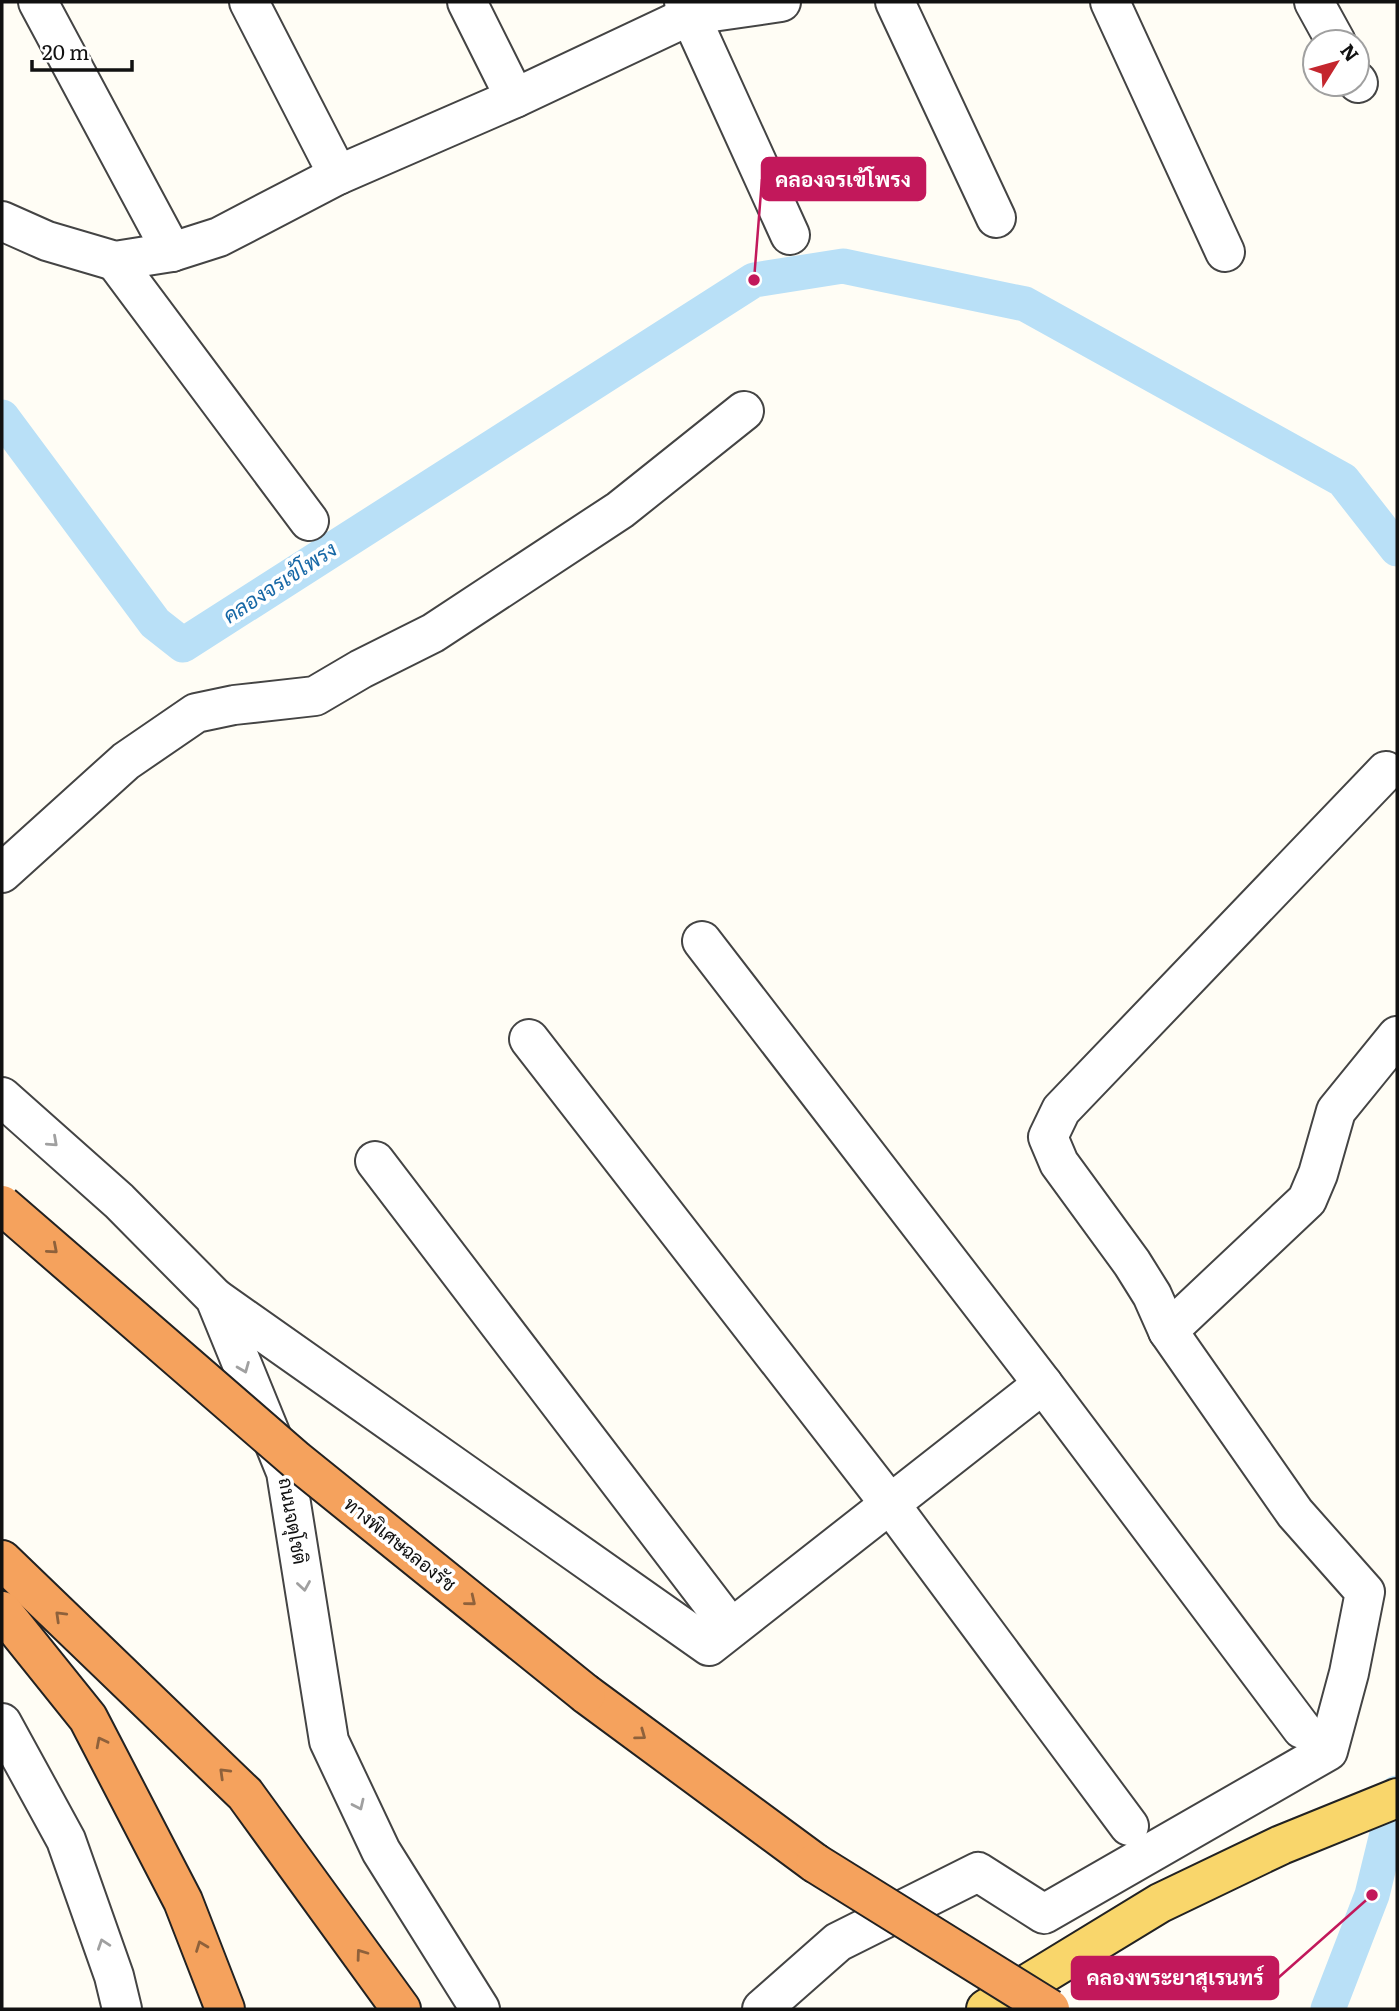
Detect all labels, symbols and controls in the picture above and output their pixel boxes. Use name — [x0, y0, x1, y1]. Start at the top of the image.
scale bar — [32, 28, 131, 72]
north arrow — [1301, 28, 1371, 98]
text: 20 m — [42, 35, 89, 66]
text: N — [1334, 37, 1366, 67]
callout: คลองจรเข้โพรง — [762, 158, 925, 200]
text: คลองจรเข้โพรง — [775, 162, 911, 193]
water label: คลองจรเข้โพรง — [216, 532, 342, 629]
one-way arrow — [45, 1134, 58, 1146]
one-way arrow — [45, 1241, 58, 1253]
one-way arrow — [235, 1362, 249, 1374]
street label: ถนนจตุโชติ — [273, 1475, 315, 1566]
street label: ทางพิเศษฉลองรัช — [339, 1489, 462, 1597]
one-way arrow — [296, 1580, 311, 1592]
one-way arrow — [462, 1593, 475, 1605]
one-way arrow — [55, 1611, 68, 1624]
one-way arrow — [633, 1726, 646, 1739]
one-way arrow — [95, 1736, 109, 1749]
one-way arrow — [219, 1769, 232, 1782]
one-way arrow — [351, 1798, 365, 1810]
one-way arrow — [97, 1938, 111, 1950]
one-way arrow — [195, 1940, 209, 1952]
one-way arrow — [357, 1949, 369, 1962]
callout: คลองพระยาสุเรนทร์ — [1072, 1957, 1278, 1999]
text: คลองพระยาสุเรนทร์ — [1086, 1960, 1265, 1993]

